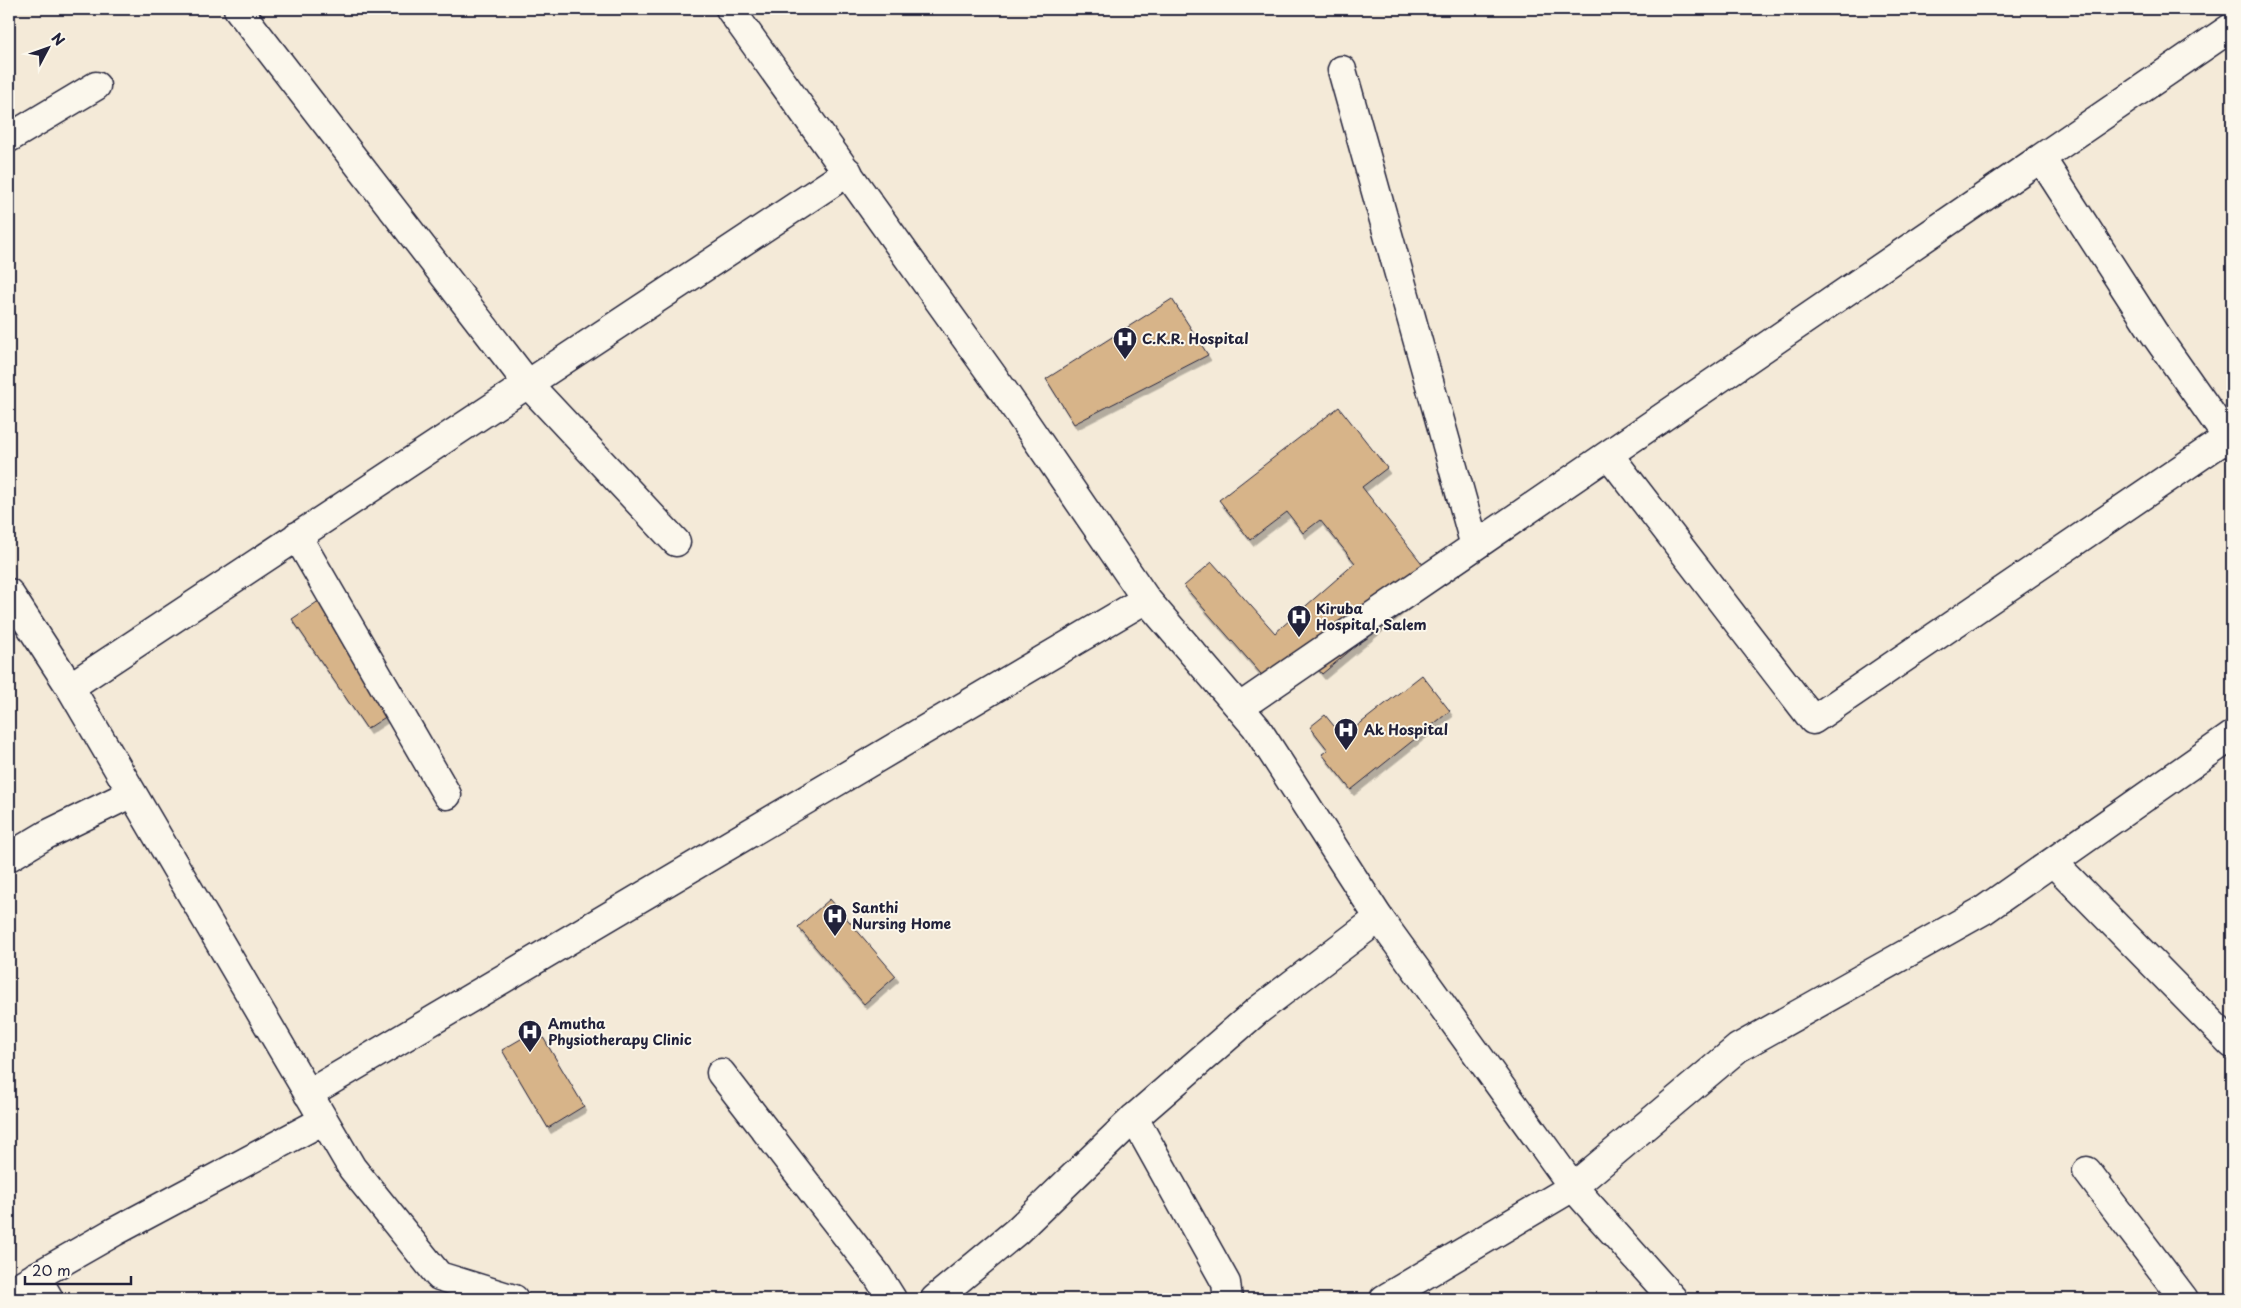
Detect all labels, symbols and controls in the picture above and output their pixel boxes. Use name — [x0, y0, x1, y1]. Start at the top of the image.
north arrow — [22, 22, 72, 72]
text: N — [47, 28, 70, 50]
hospital icon: C.K.R. Hospital — [1112, 326, 1138, 360]
place label: C.K.R. Hospital — [1142, 328, 1248, 349]
place label: Kiruba Hospital, Salem — [1316, 598, 1427, 635]
hospital icon: Kiruba Hospital, Salem — [1286, 604, 1312, 638]
hospital icon: Ak Hospital — [1333, 717, 1359, 751]
place label: Ak Hospital — [1364, 719, 1448, 740]
place label: Santhi Nursing Home — [852, 897, 952, 934]
hospital icon: Santhi Nursing Home — [822, 903, 848, 937]
place label: Amutha Physiotherapy Clinic — [548, 1013, 692, 1050]
hospital icon: Amutha Physiotherapy Clinic — [517, 1019, 543, 1053]
scale bar — [25, 1253, 131, 1285]
text: 20 m — [32, 1258, 71, 1281]

